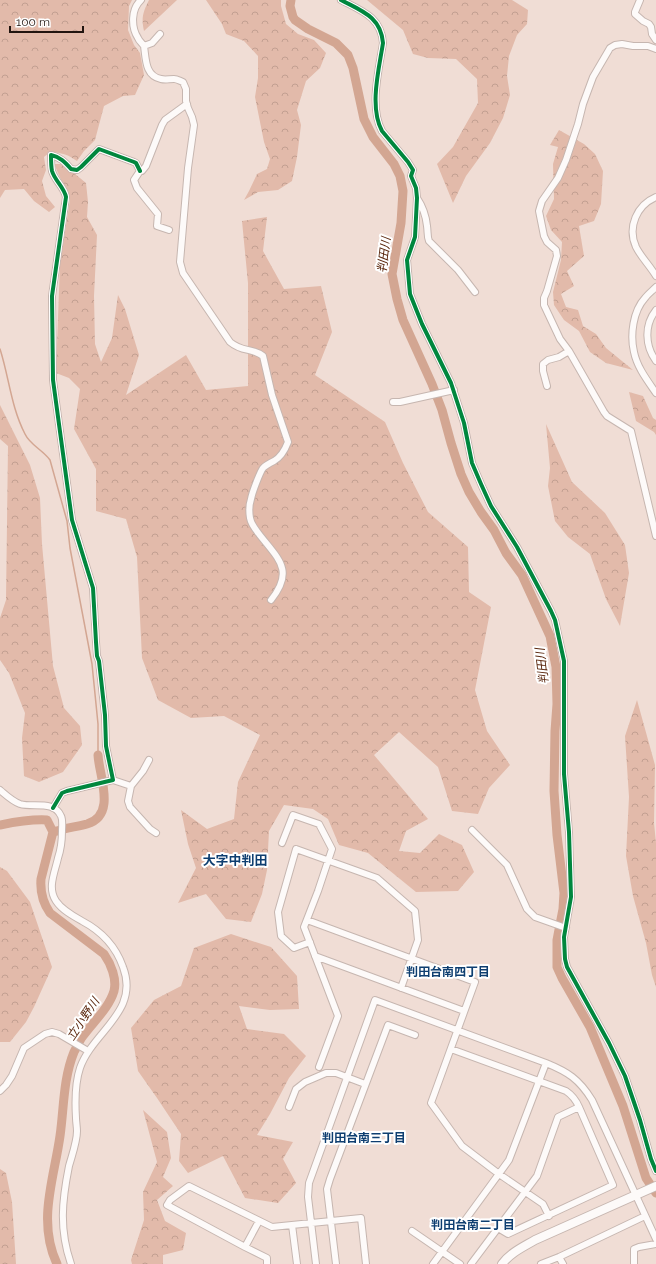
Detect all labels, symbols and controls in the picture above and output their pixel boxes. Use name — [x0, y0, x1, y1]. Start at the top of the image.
scale bar — [10, 8, 83, 34]
text: 100 m — [16, 15, 50, 29]
water label: 判田川 — [375, 234, 393, 274]
water label: 判田川 — [533, 645, 551, 685]
district label: 大字中判田 — [202, 853, 268, 868]
district label: 判田台南四丁目 — [406, 965, 490, 979]
water label: 立小野川 — [64, 994, 103, 1043]
district label: 判田台南三丁目 — [322, 1131, 406, 1145]
district label: 判田台南二丁目 — [431, 1218, 515, 1232]

